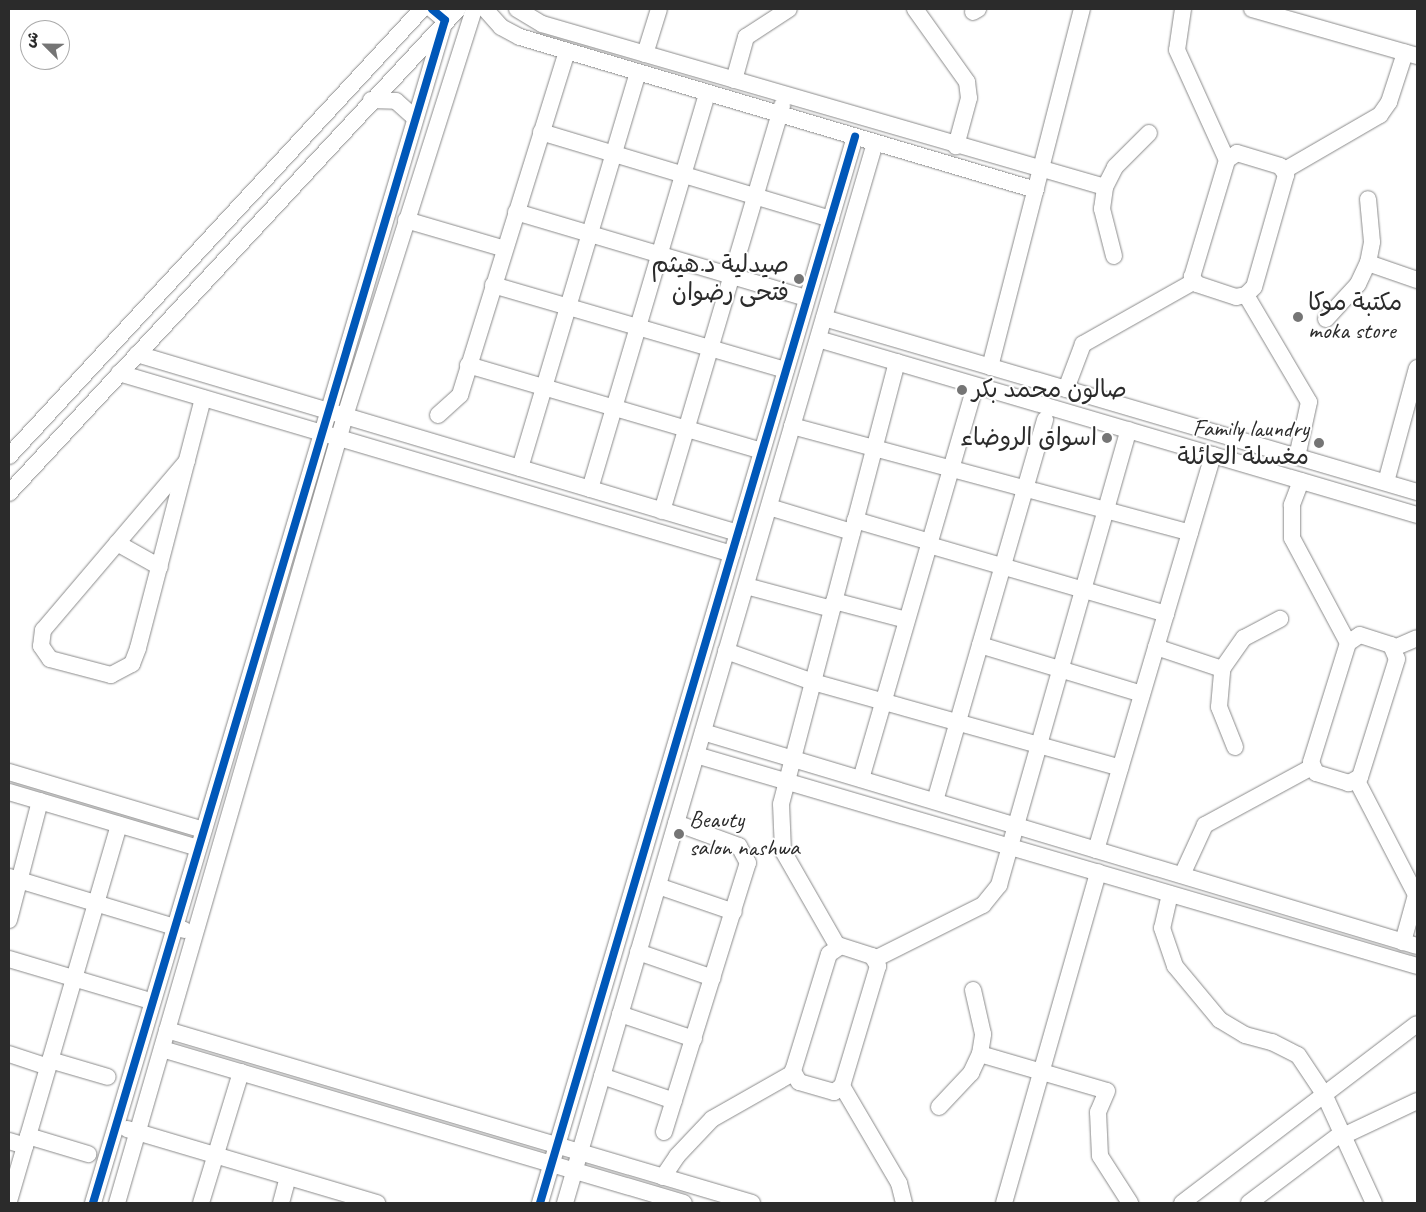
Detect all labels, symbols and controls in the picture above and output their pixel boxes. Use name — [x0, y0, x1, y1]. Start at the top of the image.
north arrow — [20, 20, 70, 70]
text: ش — [21, 29, 42, 50]
place label: صيدلية د.هيثم فتحى رضوان — [651, 251, 789, 307]
marker: صيدلية د.هيثم فتحى رضوان — [793, 273, 805, 285]
place label: مكتبة موكا moka store — [1308, 289, 1402, 345]
marker: مكتبة موكا moka store — [1292, 311, 1304, 323]
place label: صالون محمد بكر — [972, 376, 1127, 404]
marker: صالون محمد بكر — [956, 384, 968, 396]
place label: Family laundry مغسلة العائلة — [1177, 415, 1309, 471]
place label: اسواق الروضاء — [960, 424, 1097, 452]
marker: اسواق الروضاء — [1101, 432, 1113, 444]
marker: Family laundry مغسلة العائلة — [1313, 437, 1325, 449]
place label: Beauty salon nashwa — [689, 806, 799, 862]
marker: Beauty salon nashwa — [673, 828, 685, 840]

